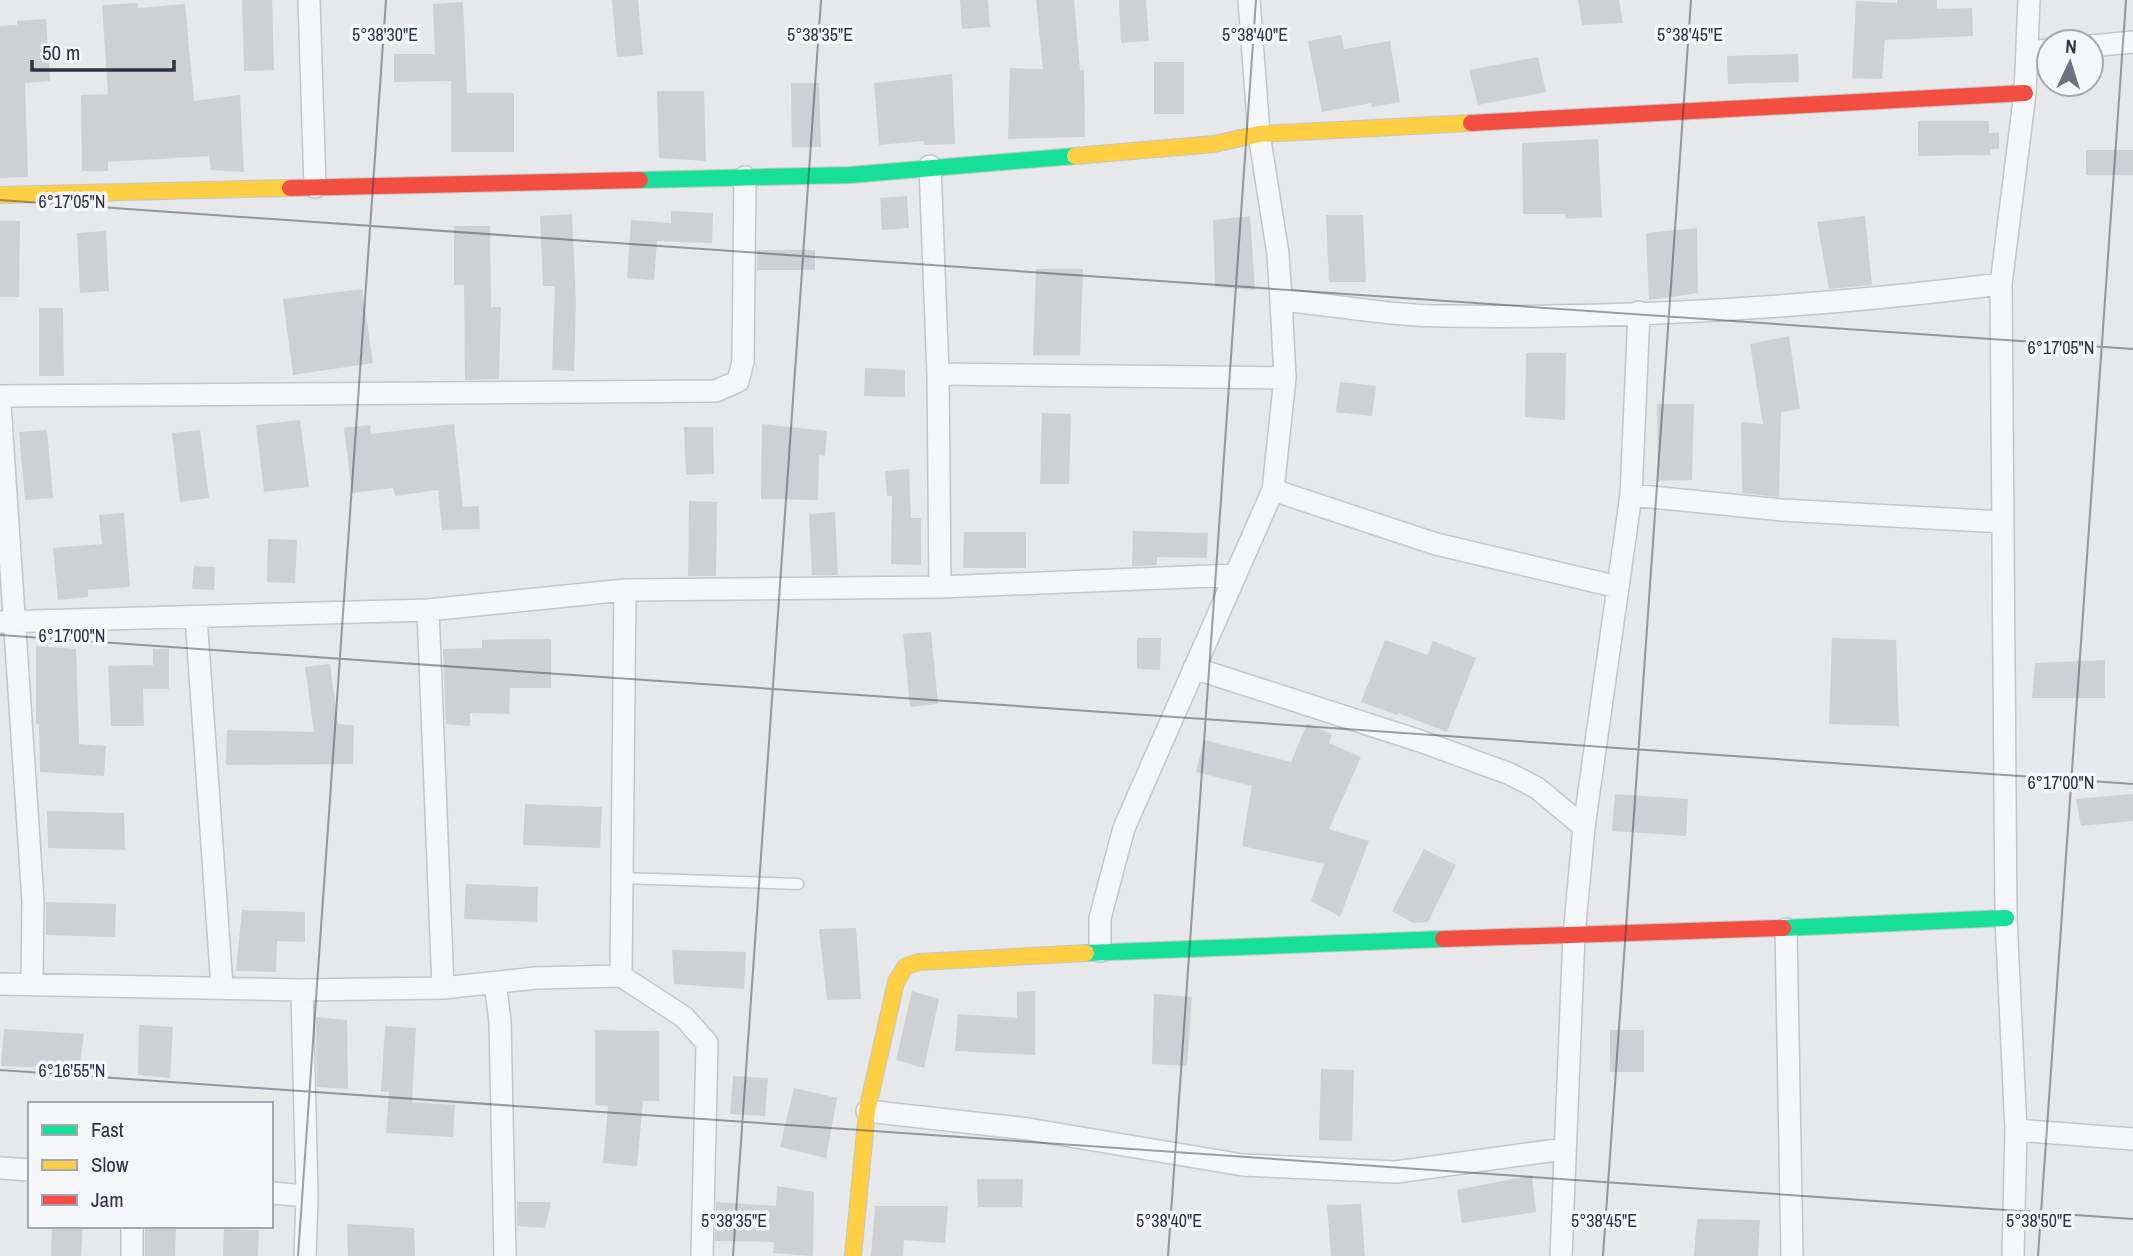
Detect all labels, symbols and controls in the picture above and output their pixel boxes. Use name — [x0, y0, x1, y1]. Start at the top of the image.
text: 5°38'30"E — [352, 22, 418, 47]
text: 5°38'35"E — [787, 22, 853, 47]
text: 5°38'40"E — [1222, 22, 1288, 47]
text: 5°38'45"E — [1657, 22, 1723, 47]
scale bar — [32, 28, 173, 72]
north arrow — [2035, 28, 2105, 98]
text: N — [2065, 33, 2078, 59]
text: 50 m — [42, 38, 80, 67]
text: 6°17'05"N — [39, 189, 105, 214]
text: 6°17'05"N — [2028, 335, 2094, 360]
text: 6°17'00"N — [39, 623, 105, 648]
text: 6°17'00"N — [2028, 770, 2094, 795]
text: 6°16'55"N — [39, 1058, 105, 1083]
legend — [28, 1102, 273, 1228]
text: Fast — [91, 1115, 124, 1144]
text: Slow — [91, 1150, 129, 1179]
text: Jam — [91, 1185, 124, 1214]
text: 5°38'35"E — [701, 1208, 767, 1233]
text: 5°38'40"E — [1136, 1208, 1202, 1233]
text: 5°38'45"E — [1571, 1208, 1637, 1233]
text: 5°38'50"E — [2006, 1208, 2072, 1233]

